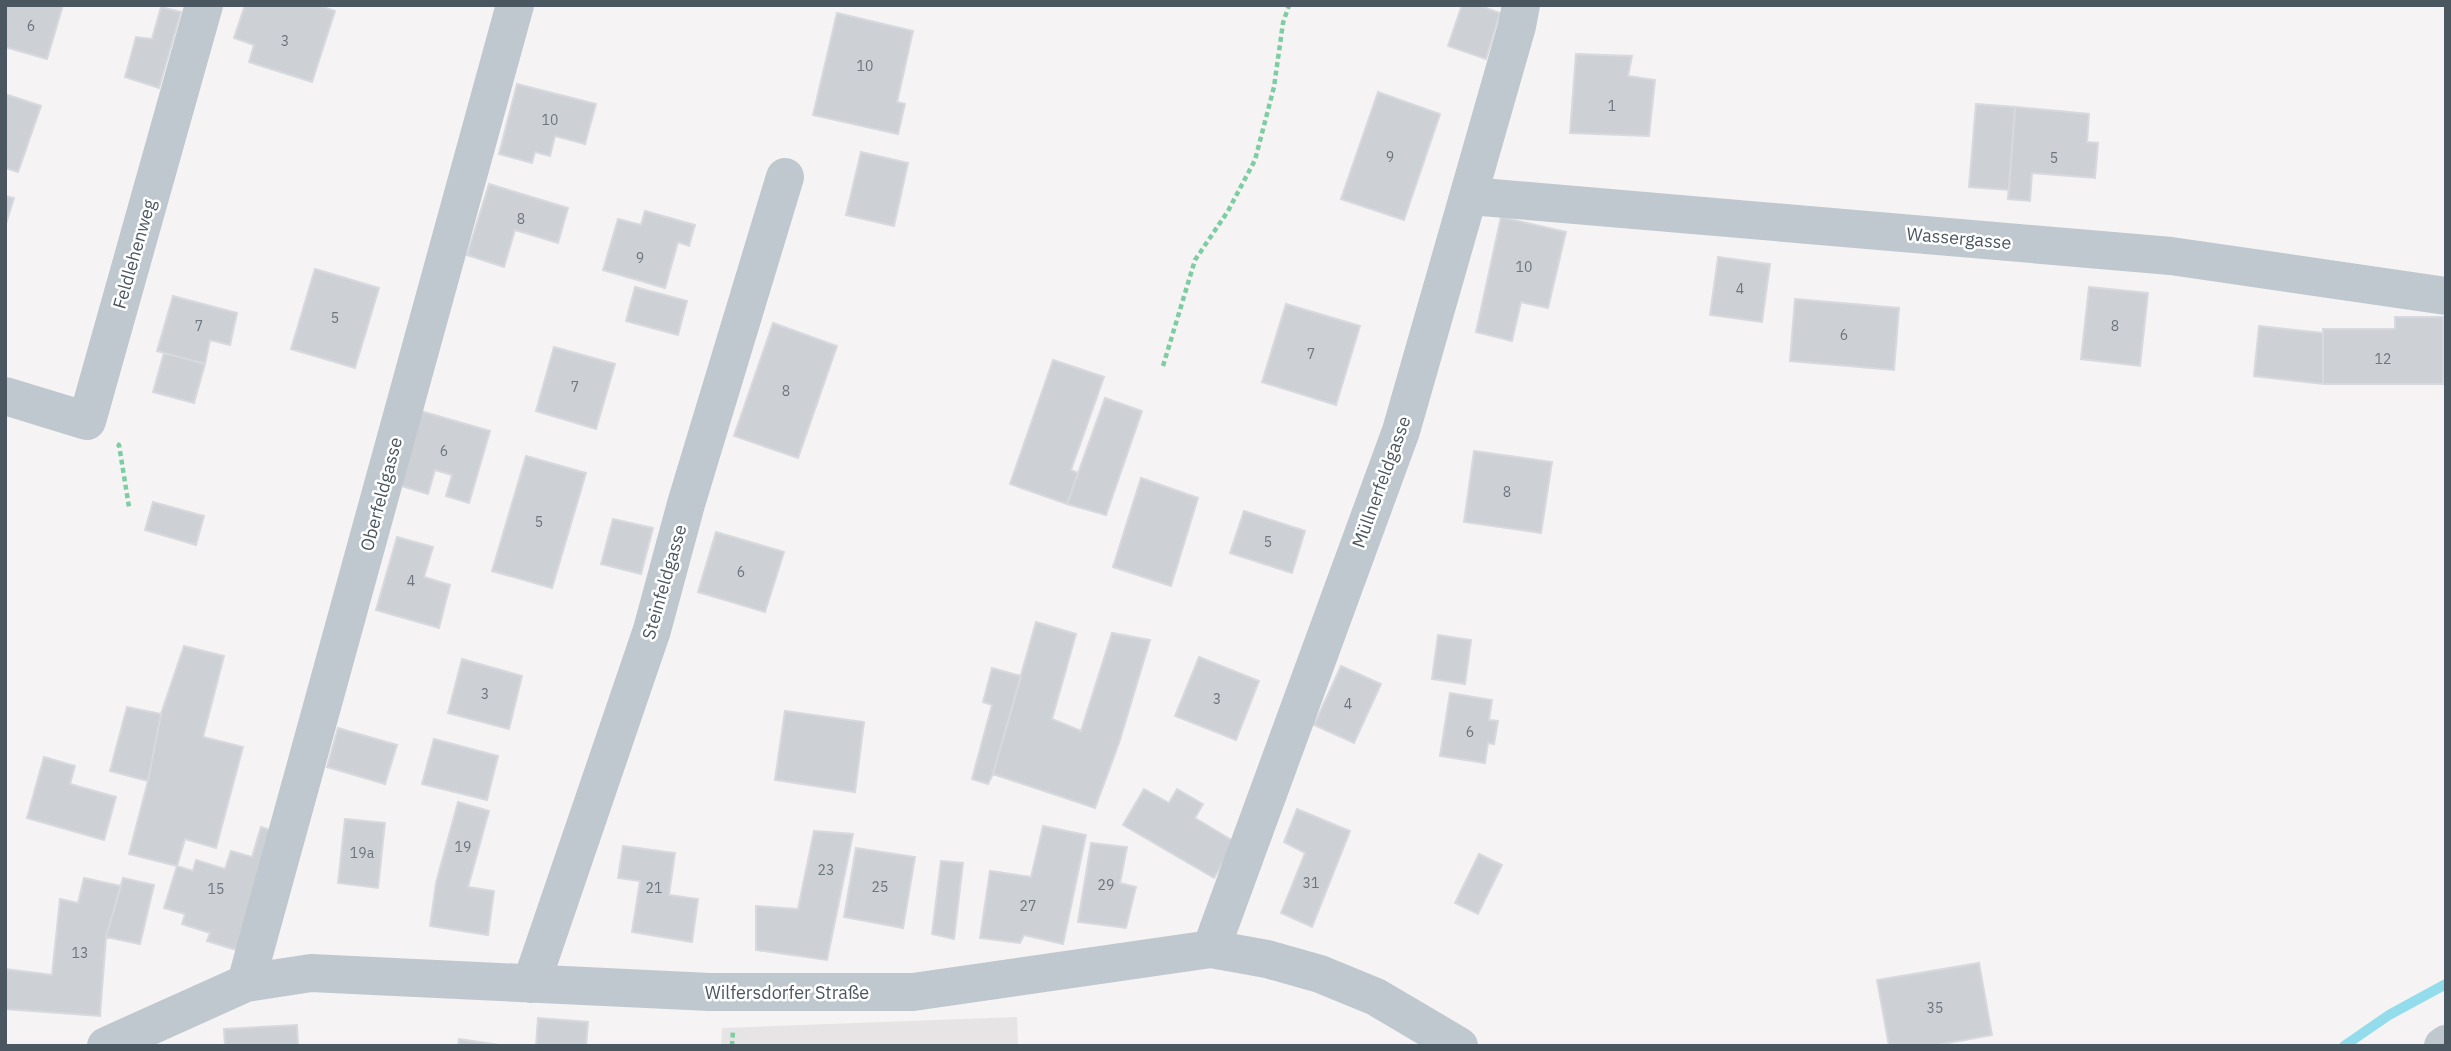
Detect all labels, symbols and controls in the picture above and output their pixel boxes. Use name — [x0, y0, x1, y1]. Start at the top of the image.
house number: 6 — [27, 17, 35, 35]
house number: 3 — [281, 32, 289, 50]
house number: 10 — [857, 57, 873, 75]
house number: 1 — [1608, 97, 1616, 115]
house number: 10 — [542, 111, 558, 129]
house number: 9 — [1386, 148, 1394, 166]
house number: 5 — [2050, 149, 2058, 167]
street label: Feldlehenweg — [107, 196, 161, 311]
house number: 8 — [517, 210, 525, 228]
street label: Wassergasse — [1906, 222, 2013, 254]
house number: 9 — [636, 249, 644, 267]
house number: 10 — [1516, 258, 1532, 276]
house number: 4 — [1736, 280, 1744, 298]
house number: 5 — [331, 309, 339, 327]
house number: 7 — [195, 317, 203, 335]
house number: 8 — [2111, 317, 2119, 335]
house number: 6 — [1840, 326, 1848, 344]
house number: 7 — [1307, 345, 1315, 363]
house number: 12 — [2375, 350, 2391, 368]
house number: 7 — [571, 378, 579, 396]
house number: 8 — [782, 382, 790, 400]
street label: Müllnerfeldgasse — [1346, 413, 1416, 551]
street label: Oberfeldgasse — [355, 434, 407, 554]
house number: 6 — [440, 442, 448, 460]
house number: 8 — [1503, 483, 1511, 501]
house number: 5 — [535, 513, 543, 531]
street label: Steinfeldgasse — [637, 522, 691, 642]
house number: 5 — [1264, 533, 1272, 551]
house number: 6 — [737, 563, 745, 581]
house number: 4 — [407, 572, 415, 590]
house number: 3 — [481, 685, 489, 703]
house number: 3 — [1213, 690, 1221, 708]
house number: 4 — [1344, 695, 1352, 713]
house number: 6 — [1466, 723, 1474, 741]
house number: 19 — [455, 838, 471, 856]
house number: 19a — [350, 844, 375, 862]
house number: 23 — [818, 861, 834, 879]
house number: 31 — [1303, 874, 1319, 892]
house number: 29 — [1098, 876, 1114, 894]
house number: 25 — [872, 878, 888, 896]
house number: 21 — [646, 879, 662, 897]
house number: 15 — [208, 880, 224, 898]
house number: 27 — [1020, 897, 1036, 915]
house number: 13 — [72, 944, 88, 962]
street label: Wilfersdorfer Straße — [705, 981, 869, 1004]
house number: 35 — [1927, 999, 1943, 1017]

